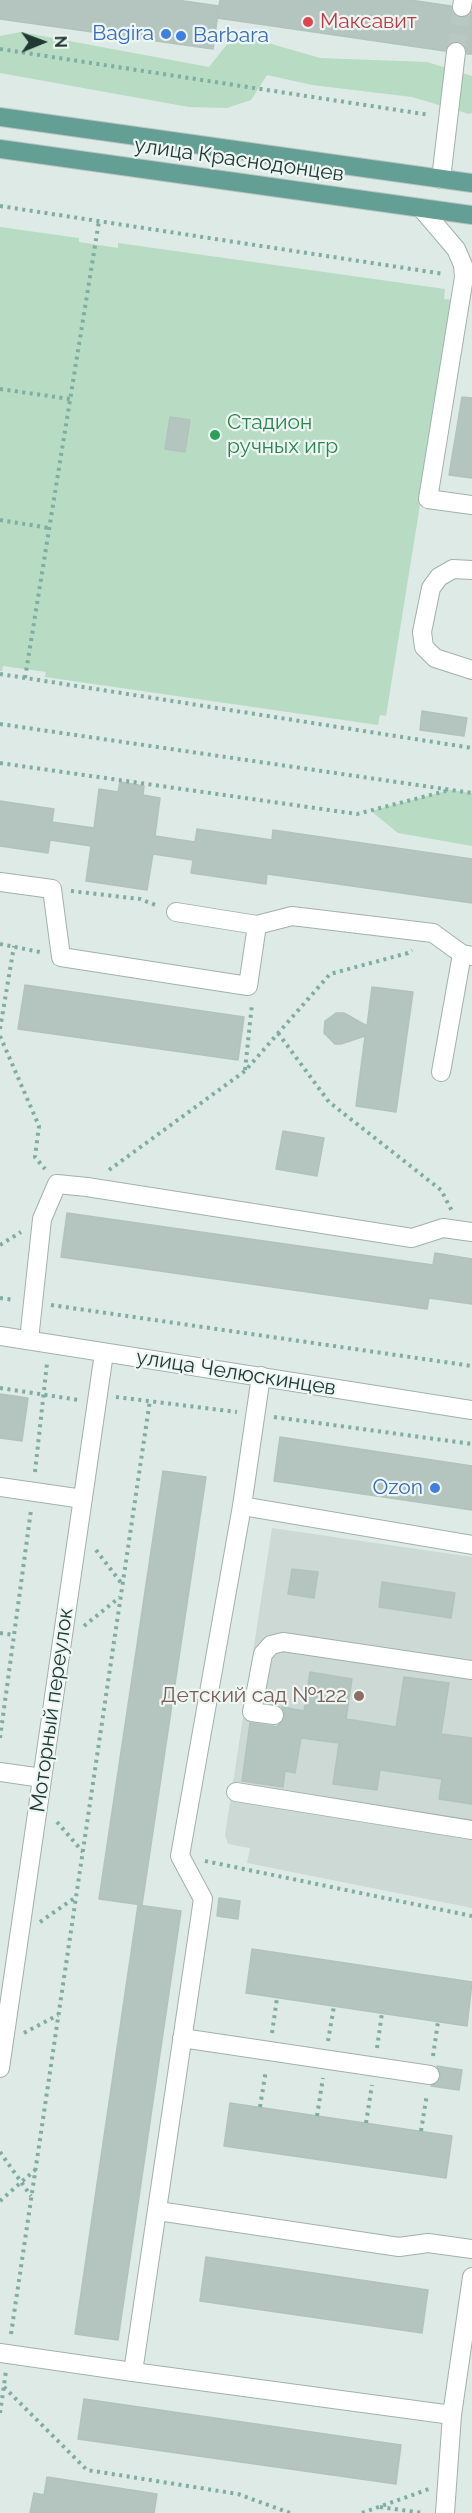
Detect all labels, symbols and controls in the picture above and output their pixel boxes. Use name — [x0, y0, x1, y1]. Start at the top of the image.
place label: Максавит — [320, 9, 417, 35]
north arrow — [12, 12, 72, 72]
marker: Максавит — [301, 15, 315, 29]
place label: Bagira — [92, 21, 154, 47]
place label: Barbara — [193, 23, 269, 49]
marker: Bagira — [159, 27, 173, 41]
marker: Barbara — [174, 29, 188, 43]
text: N — [51, 35, 70, 48]
street label: улица Краснодонцев — [133, 133, 345, 187]
place label: Стадион ручных игр — [227, 410, 338, 460]
marker: Стадион ручных игр — [208, 428, 222, 442]
street label: улица Челюскинцев — [134, 1345, 338, 1401]
place label: Ozon — [372, 1475, 423, 1501]
marker: Ozon — [428, 1481, 442, 1495]
street label: Моторный переулок — [25, 1606, 79, 1814]
place label: Детский сад №122 — [161, 1683, 347, 1709]
marker: Детский сад №122 — [352, 1689, 366, 1703]

